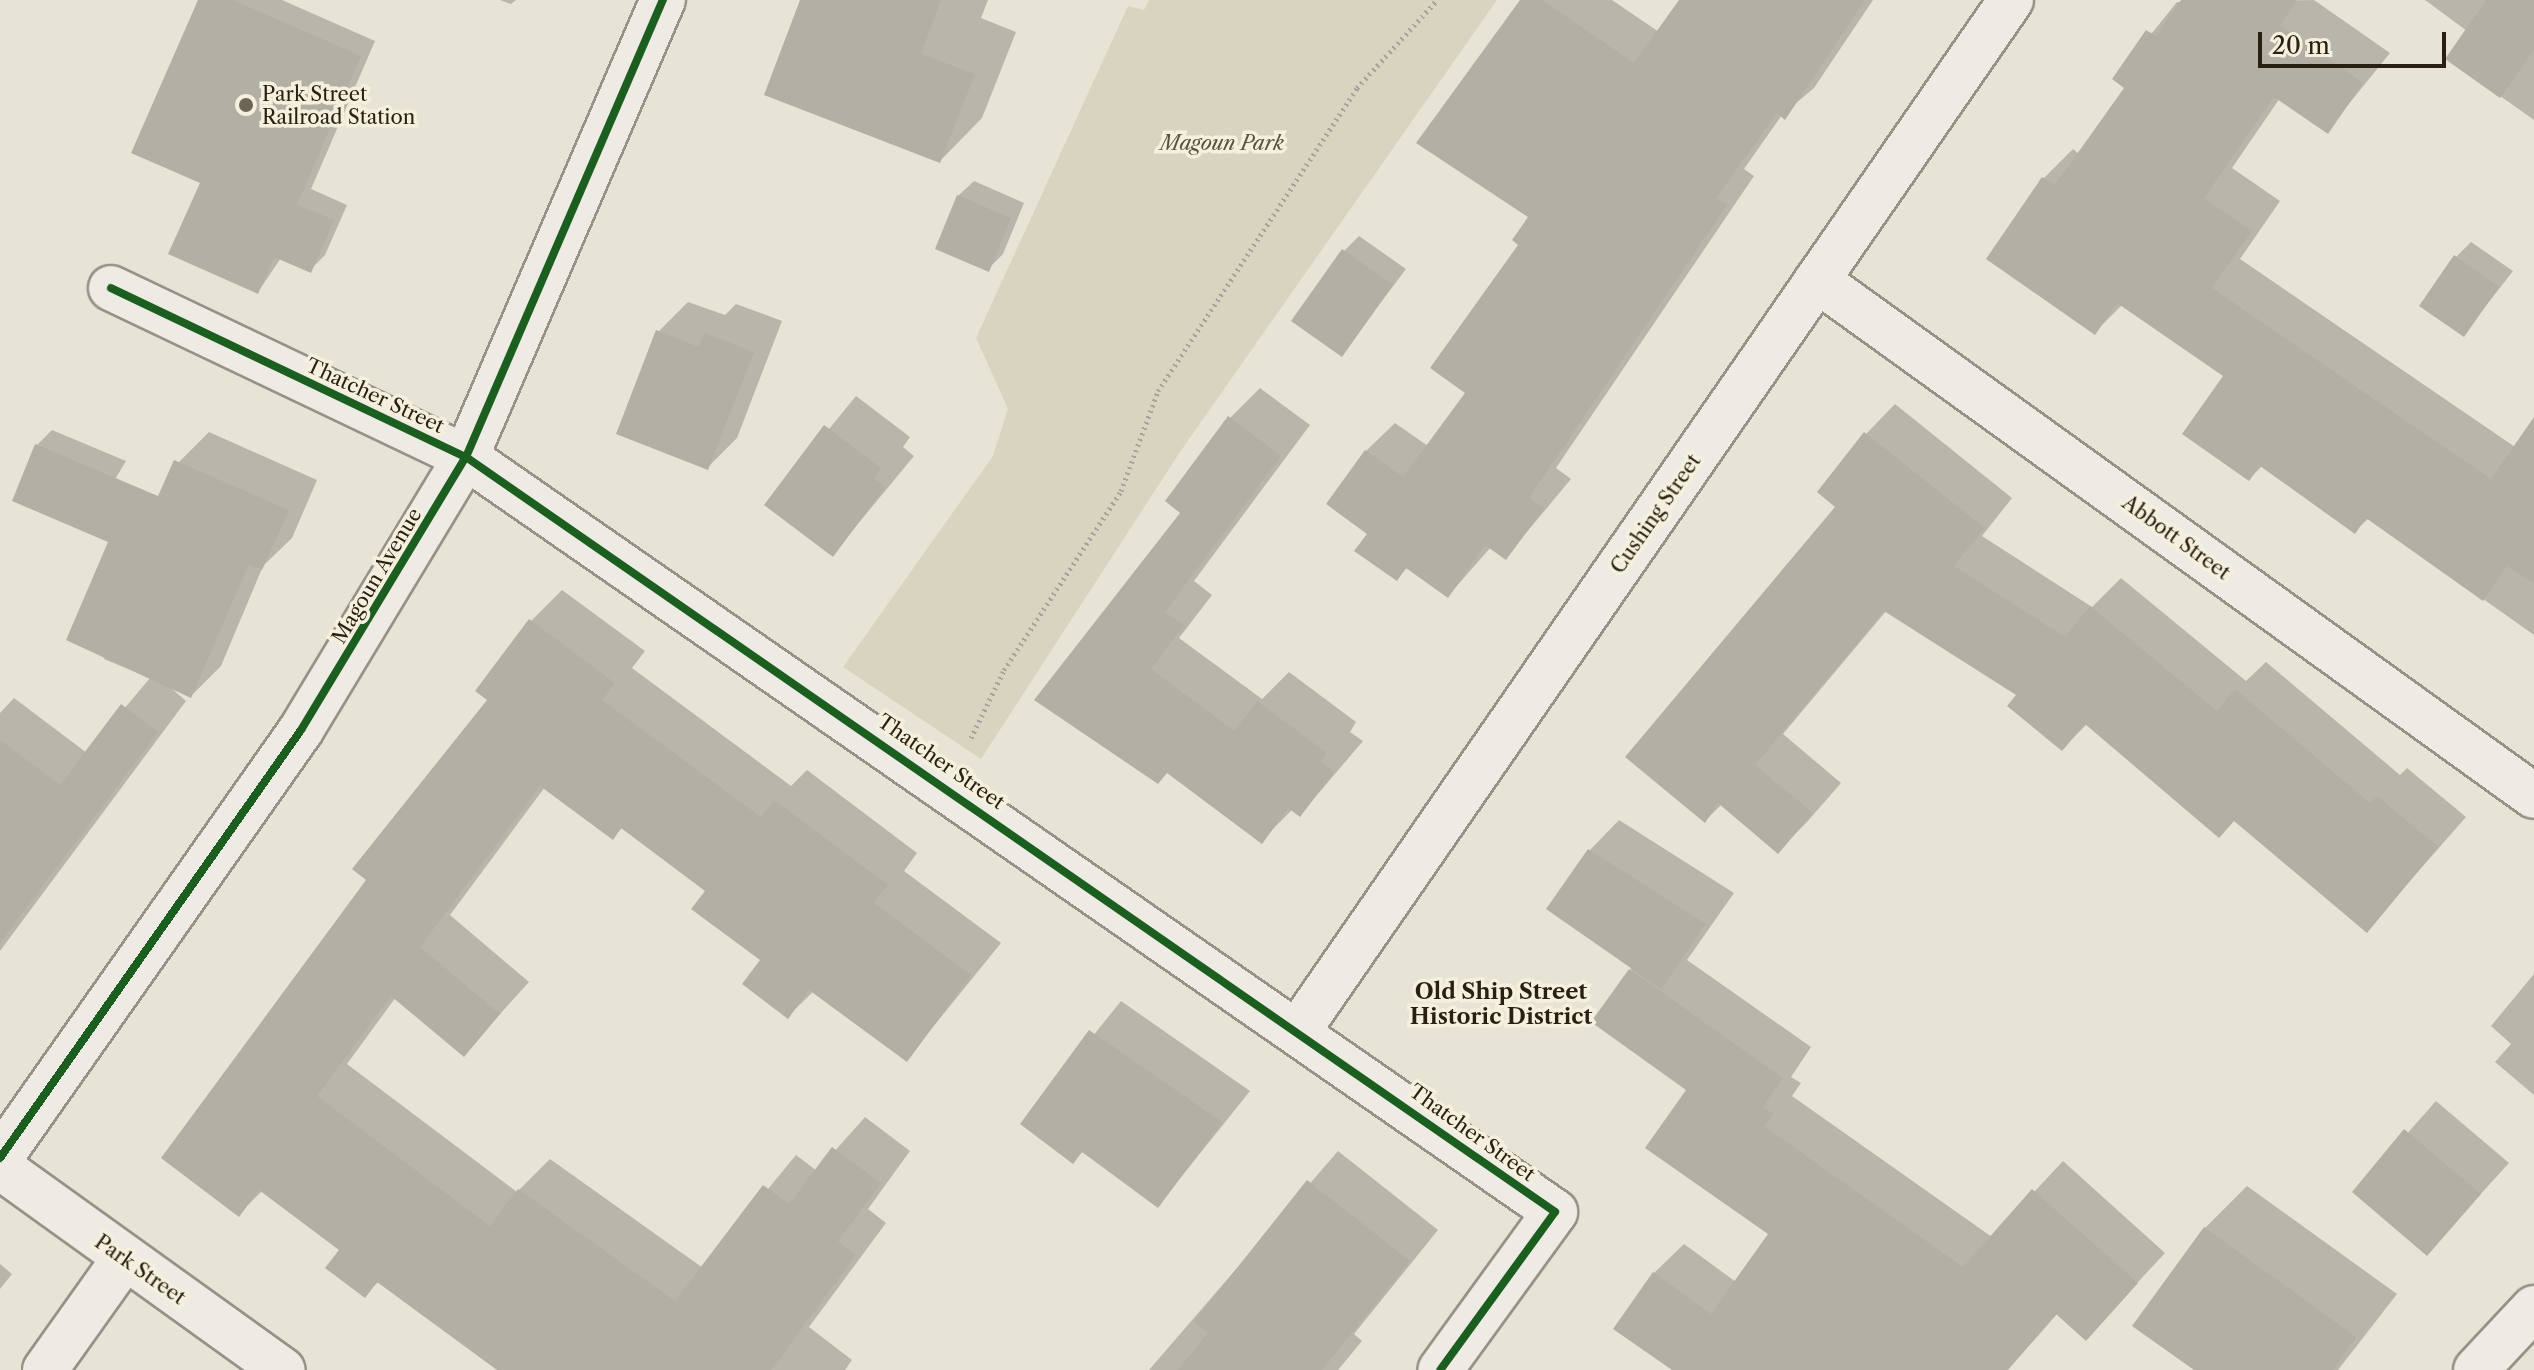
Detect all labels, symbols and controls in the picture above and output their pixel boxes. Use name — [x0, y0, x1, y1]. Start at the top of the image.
scale bar — [2262, 16, 2450, 66]
text: 20 m — [2272, 31, 2330, 60]
place label: Park Street Railroad Station — [262, 82, 415, 129]
marker: Park Street Railroad Station — [237, 96, 255, 114]
park label: Magoun Park — [1160, 131, 1284, 155]
street label: Thatcher Street — [302, 353, 448, 439]
street label: Cushing Street — [1606, 450, 1706, 578]
street label: Abbott Street — [2117, 491, 2235, 585]
street label: Magoun Avenue — [327, 504, 427, 648]
street label: Thatcher Street — [873, 709, 1009, 815]
district label: Old Ship Street Historic District — [1410, 978, 1592, 1030]
street label: Thatcher Street — [1404, 1079, 1540, 1187]
street label: Park Street — [90, 1230, 190, 1310]

